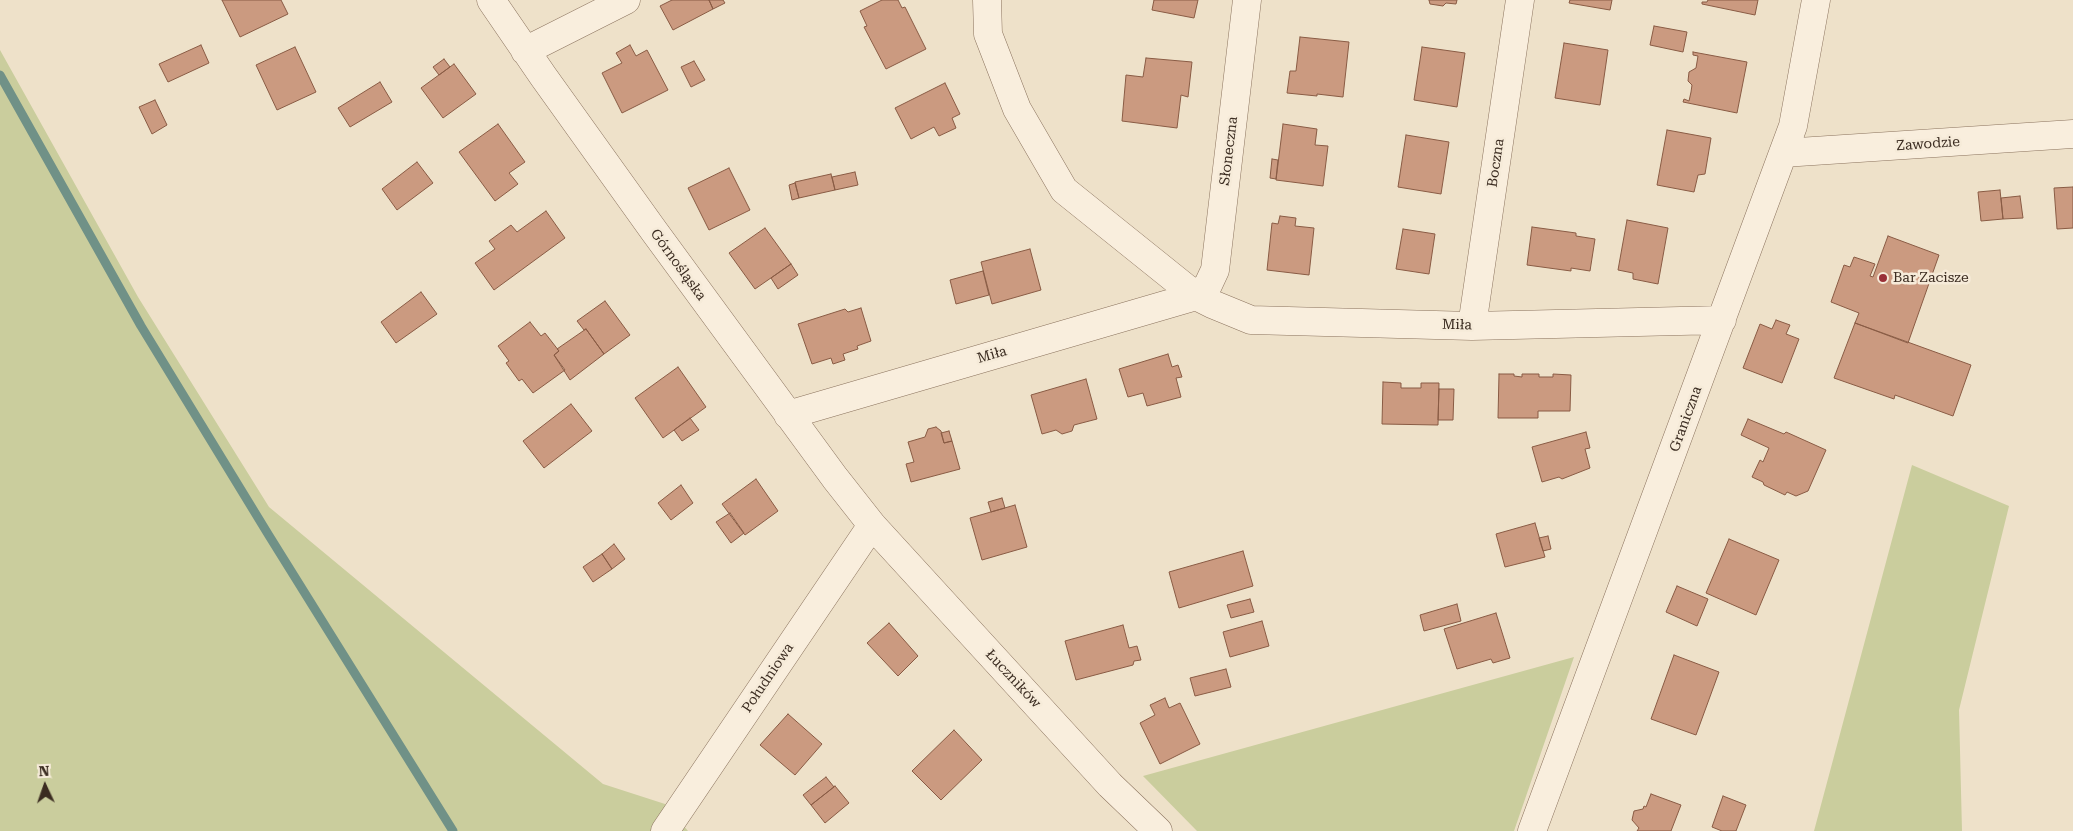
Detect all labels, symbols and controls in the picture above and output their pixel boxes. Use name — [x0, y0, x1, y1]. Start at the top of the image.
street label: Słoneczna — [1216, 115, 1242, 187]
street label: Zawodzie — [1896, 133, 1960, 155]
street label: Boczna — [1484, 138, 1508, 188]
street label: Górnośląska — [646, 226, 710, 304]
place label: Bar Zacisze — [1893, 270, 1969, 286]
marker: Bar Zacisze — [1877, 272, 1889, 284]
street label: Miła — [1442, 316, 1472, 334]
street label: Miła — [975, 343, 1009, 367]
street label: Graniczna — [1666, 384, 1706, 454]
street label: Południowa — [739, 640, 797, 716]
street label: Łuczników — [982, 646, 1044, 712]
north arrow — [20, 761, 70, 811]
text: N — [38, 763, 50, 779]

